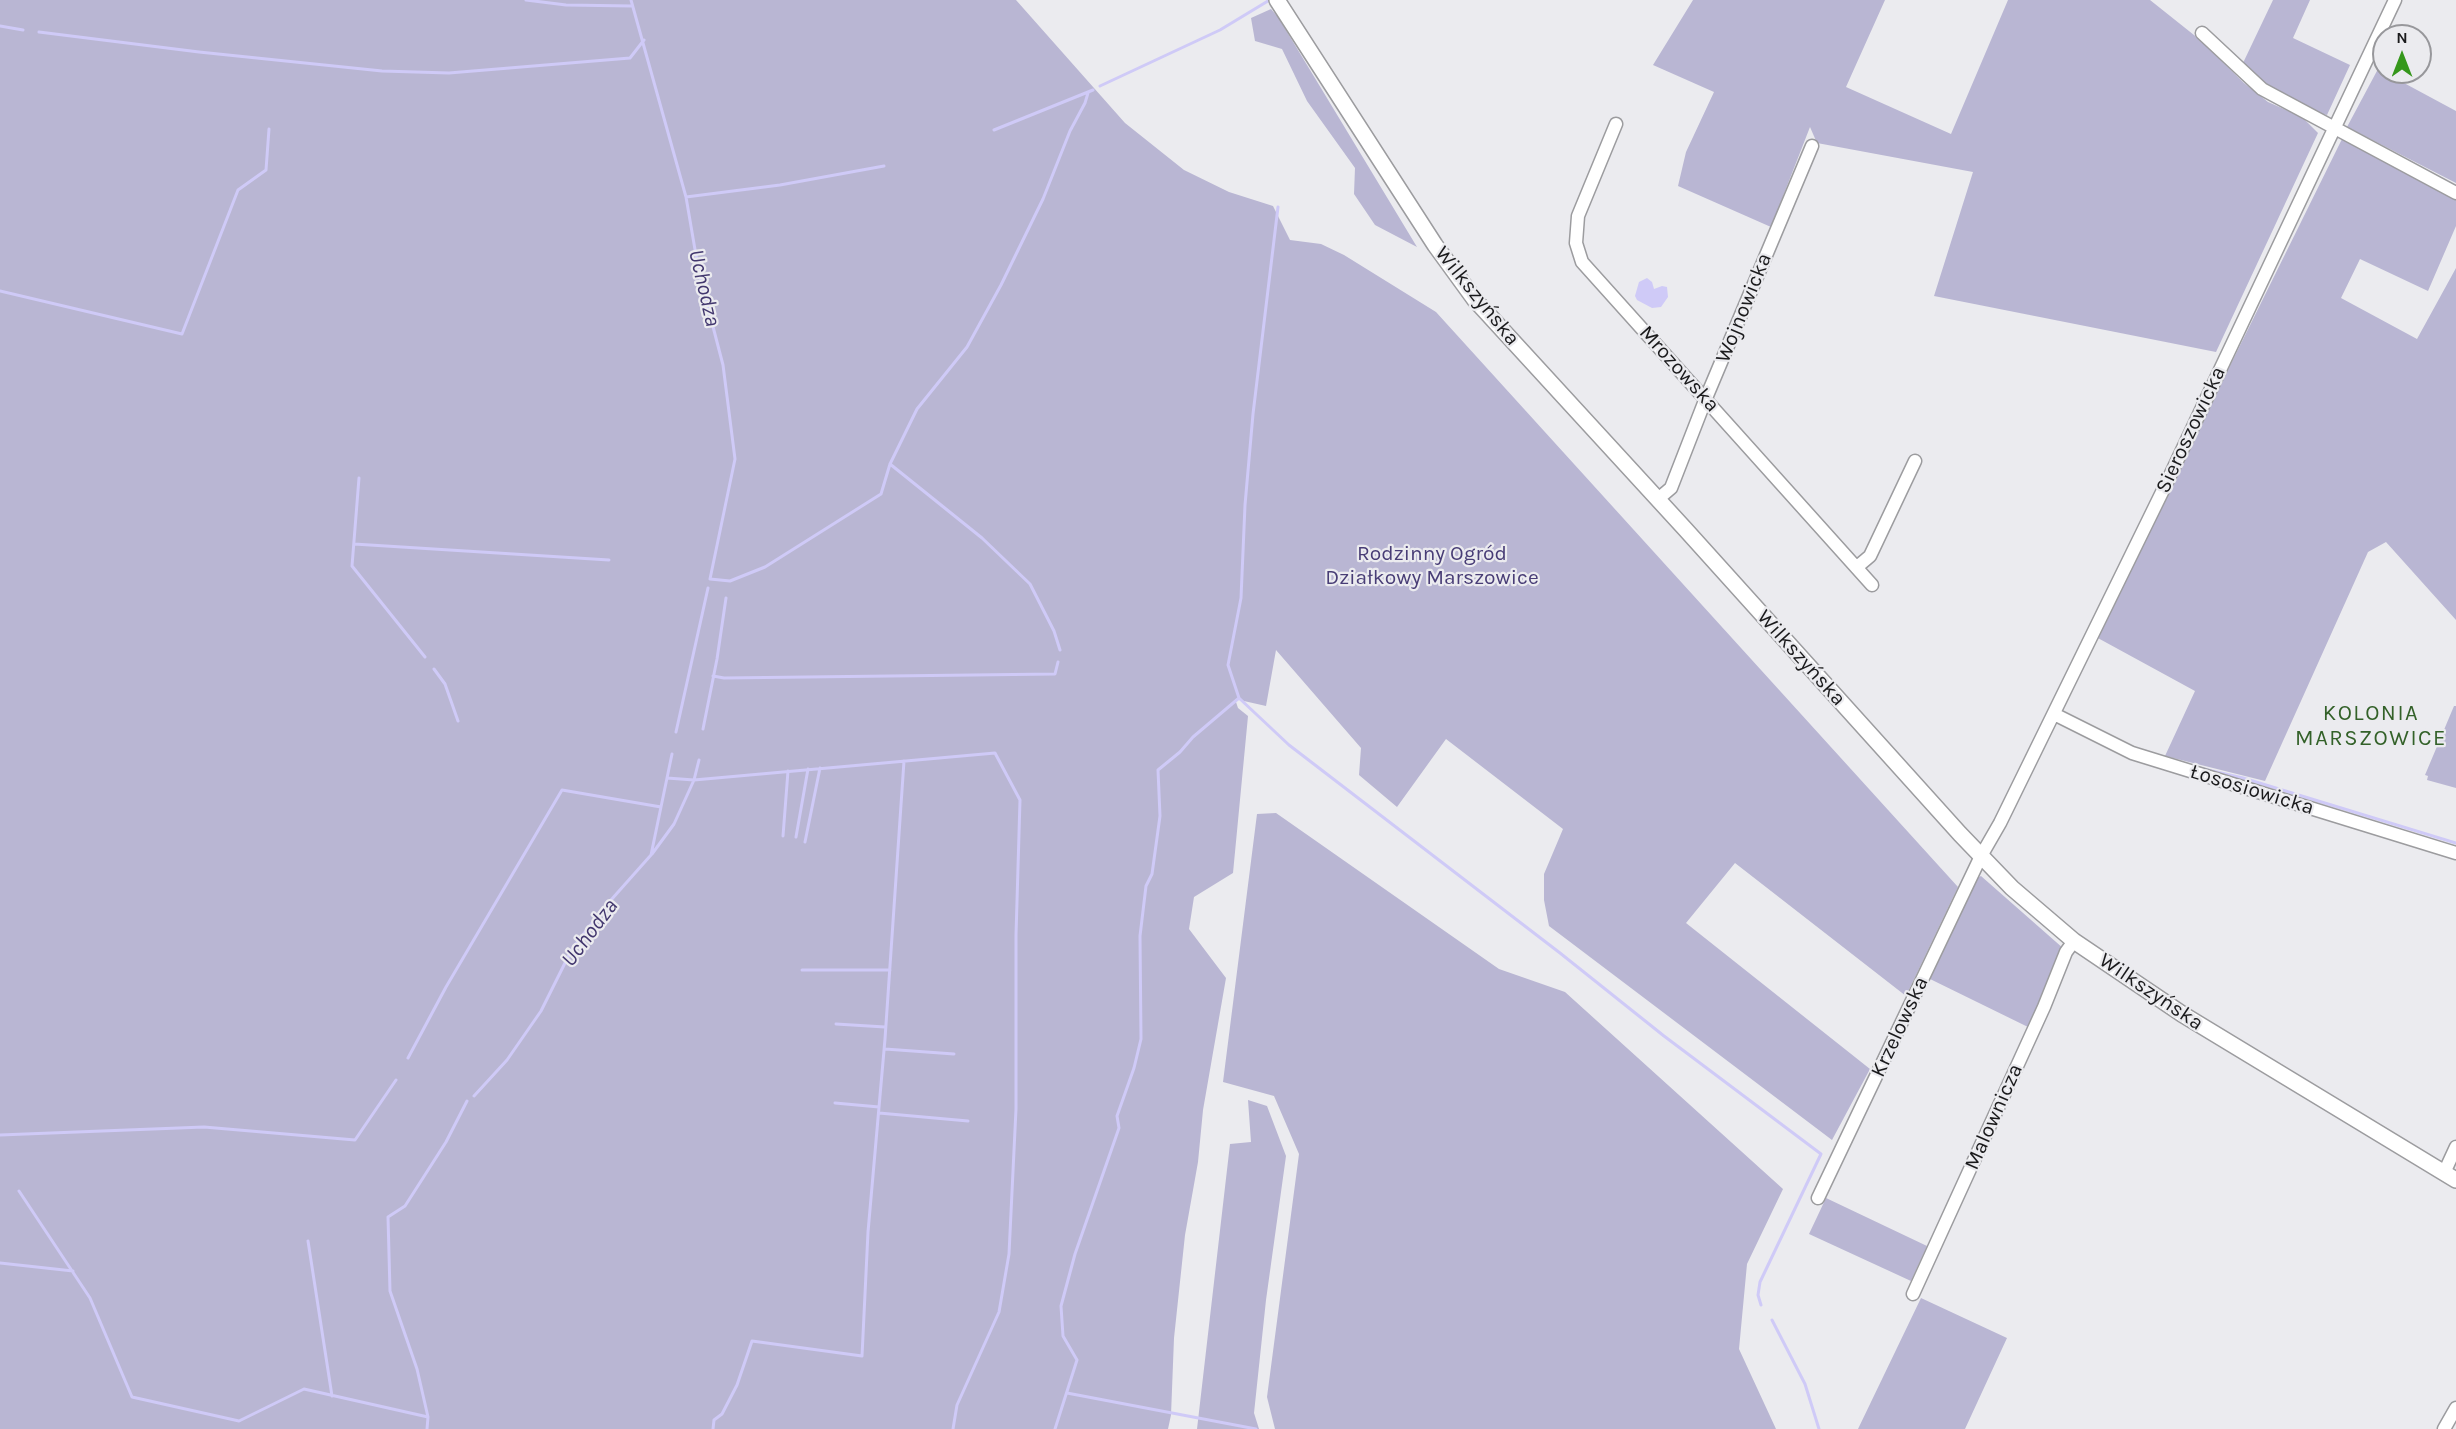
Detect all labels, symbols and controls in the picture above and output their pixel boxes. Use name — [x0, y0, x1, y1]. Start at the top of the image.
north arrow — [2372, 24, 2432, 84]
text: N — [2396, 28, 2408, 47]
street label: Wilkszyńska — [1429, 241, 1525, 351]
water label: Uchodza — [682, 247, 726, 329]
street label: Wojnowicka — [1711, 249, 1777, 367]
street label: Mrozowska — [1634, 320, 1724, 418]
street label: Sieroszowicka — [2151, 363, 2231, 497]
park label: Rodzinny Ogród Działkowy Marszowice — [1325, 541, 1539, 591]
street label: Wilkszyńska — [1751, 605, 1851, 711]
district label: KOLONIA MARSZOWICE — [2295, 701, 2447, 752]
street label: Łososiowicka — [2187, 759, 2317, 821]
water label: Uchodza — [556, 894, 624, 972]
street label: Wilkszyńska — [2094, 948, 2208, 1036]
street label: Krzelowska — [1866, 973, 1934, 1081]
street label: Malownicza — [1959, 1060, 2029, 1174]

